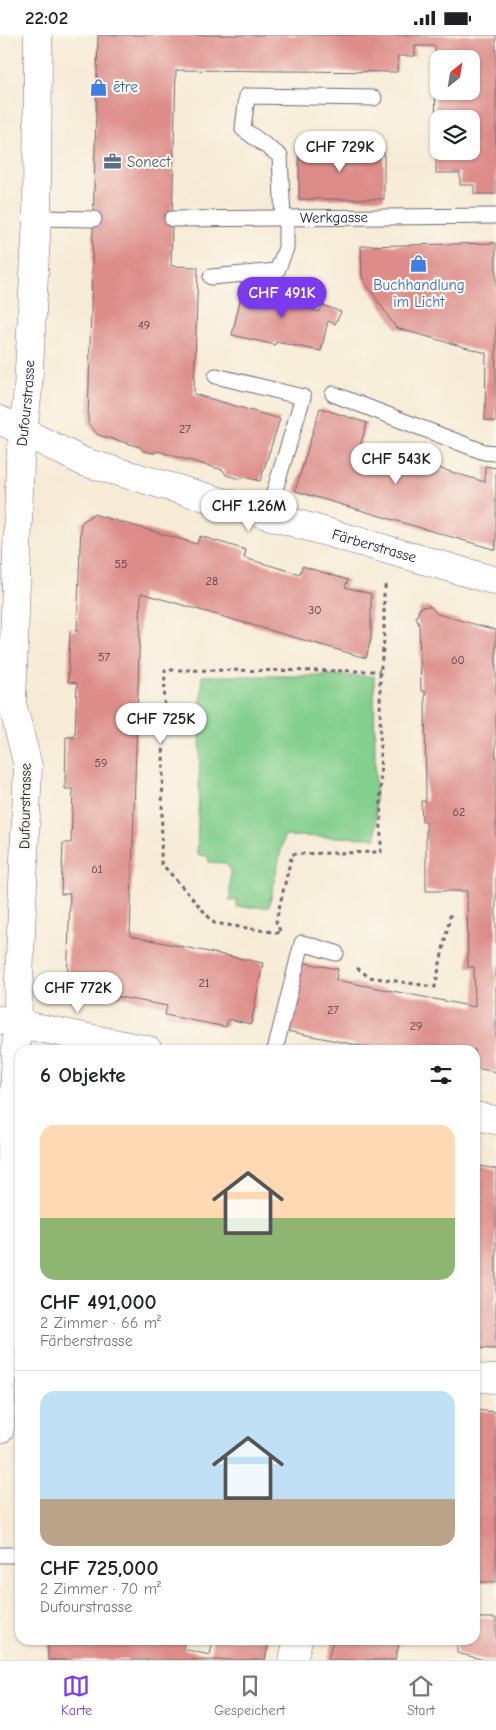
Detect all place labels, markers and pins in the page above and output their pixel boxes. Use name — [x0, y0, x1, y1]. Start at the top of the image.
shop icon: ētre — [89, 77, 109, 97]
place label: ētre — [113, 78, 138, 96]
pin: CHF 729K — [288, 131, 392, 173]
office icon: Sonect — [103, 152, 123, 172]
place label: Sonect — [127, 153, 171, 171]
shop icon: Buchhandlung im Licht — [409, 254, 429, 274]
place label: Buchhandlung im Licht — [373, 276, 465, 311]
pin: CHF 491K — [230, 277, 334, 319]
pin: CHF 543K — [344, 443, 448, 485]
pin: CHF 1.26M — [192, 489, 306, 532]
pin: CHF 725K — [109, 703, 213, 745]
pin: CHF 772K — [26, 971, 130, 1014]

